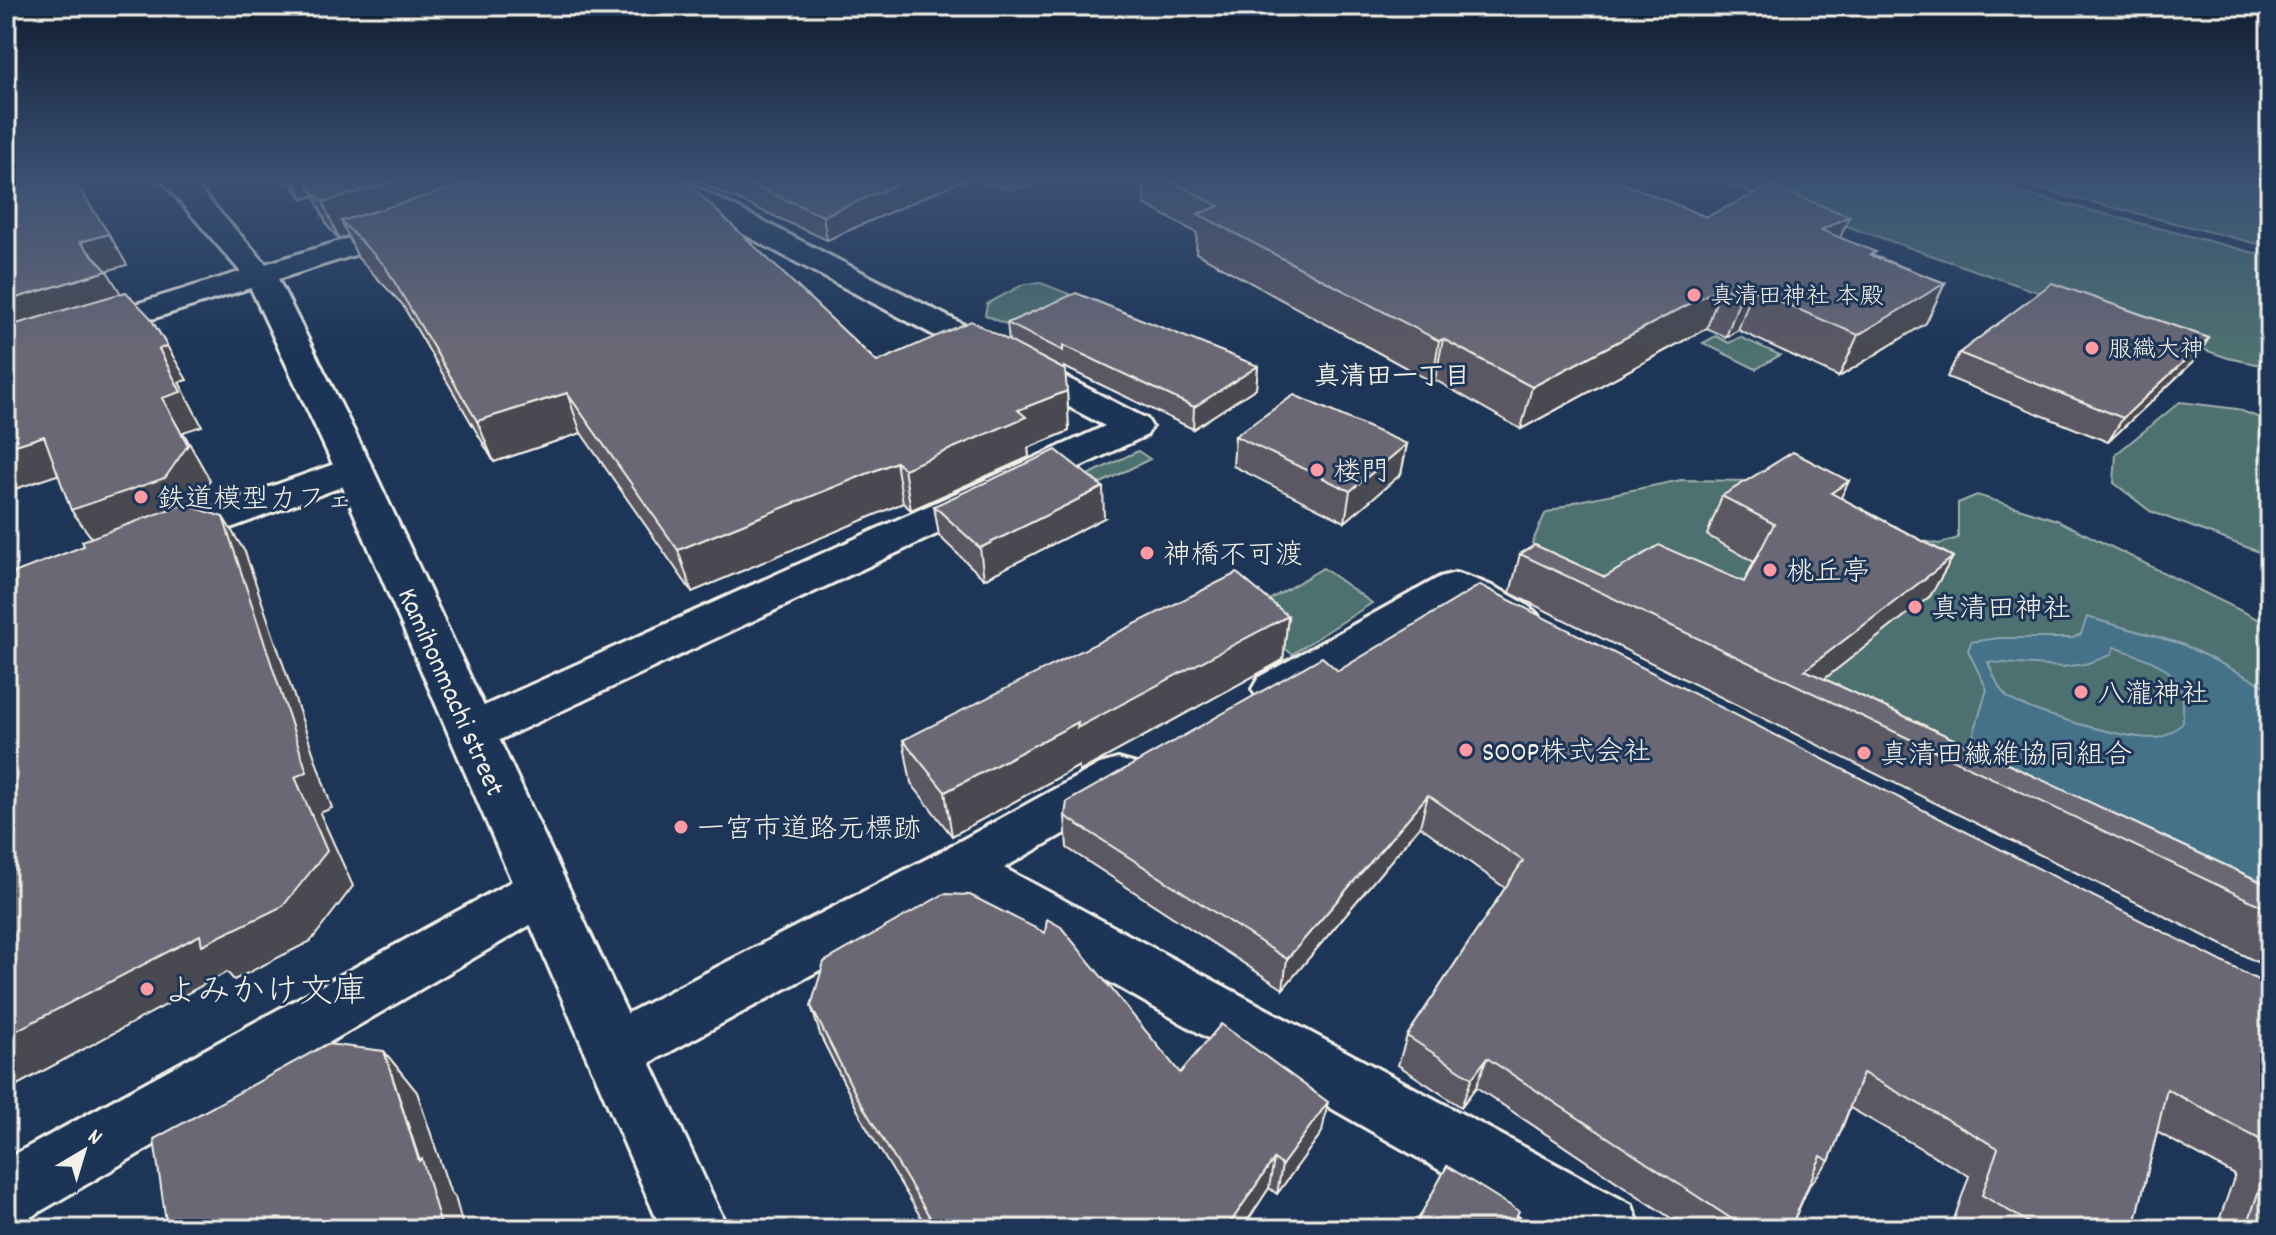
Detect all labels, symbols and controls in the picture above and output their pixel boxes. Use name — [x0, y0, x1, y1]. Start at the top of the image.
place label: 真清田神社 本殿 — [1710, 281, 1884, 315]
marker: 真清田神社 本殿 — [1685, 286, 1703, 304]
place label: 服織大神 — [2108, 334, 2204, 368]
marker: 服織大神 — [2083, 339, 2101, 357]
district label: 真清田一丁目 — [1314, 360, 1470, 397]
place label: 楼門 — [1333, 455, 1389, 495]
marker: 楼門 — [1308, 461, 1326, 479]
place label: 鉄道模型カフェ — [157, 482, 353, 522]
marker: 鉄道模型カフェ — [132, 488, 150, 506]
place label: 神橋不可渡 — [1163, 538, 1303, 578]
marker: 神橋不可渡 — [1138, 544, 1156, 562]
place label: 桃丘亭 — [1786, 555, 1870, 595]
marker: 桃丘亭 — [1761, 561, 1779, 579]
street label: Kamihonmachi street — [385, 583, 512, 804]
place label: 真清田神社 — [1931, 592, 2071, 632]
marker: 真清田神社 — [1906, 598, 1924, 616]
place label: 八瀧神社 — [2097, 677, 2209, 717]
marker: 八瀧神社 — [2072, 683, 2090, 701]
place label: SOOP株式会社 — [1482, 735, 1651, 775]
place label: 真清田繊維協同組合 — [1880, 738, 2132, 778]
marker: SOOP株式会社 — [1457, 741, 1475, 759]
marker: 真清田繊維協同組合 — [1855, 744, 1873, 762]
place label: 一宮市道路元標跡 — [697, 812, 921, 852]
marker: 一宮市道路元標跡 — [672, 818, 690, 836]
place label: よみかけ文庫 — [163, 970, 367, 1019]
marker: よみかけ文庫 — [138, 980, 156, 998]
north arrow — [44, 1111, 124, 1191]
text: N — [80, 1122, 108, 1154]

